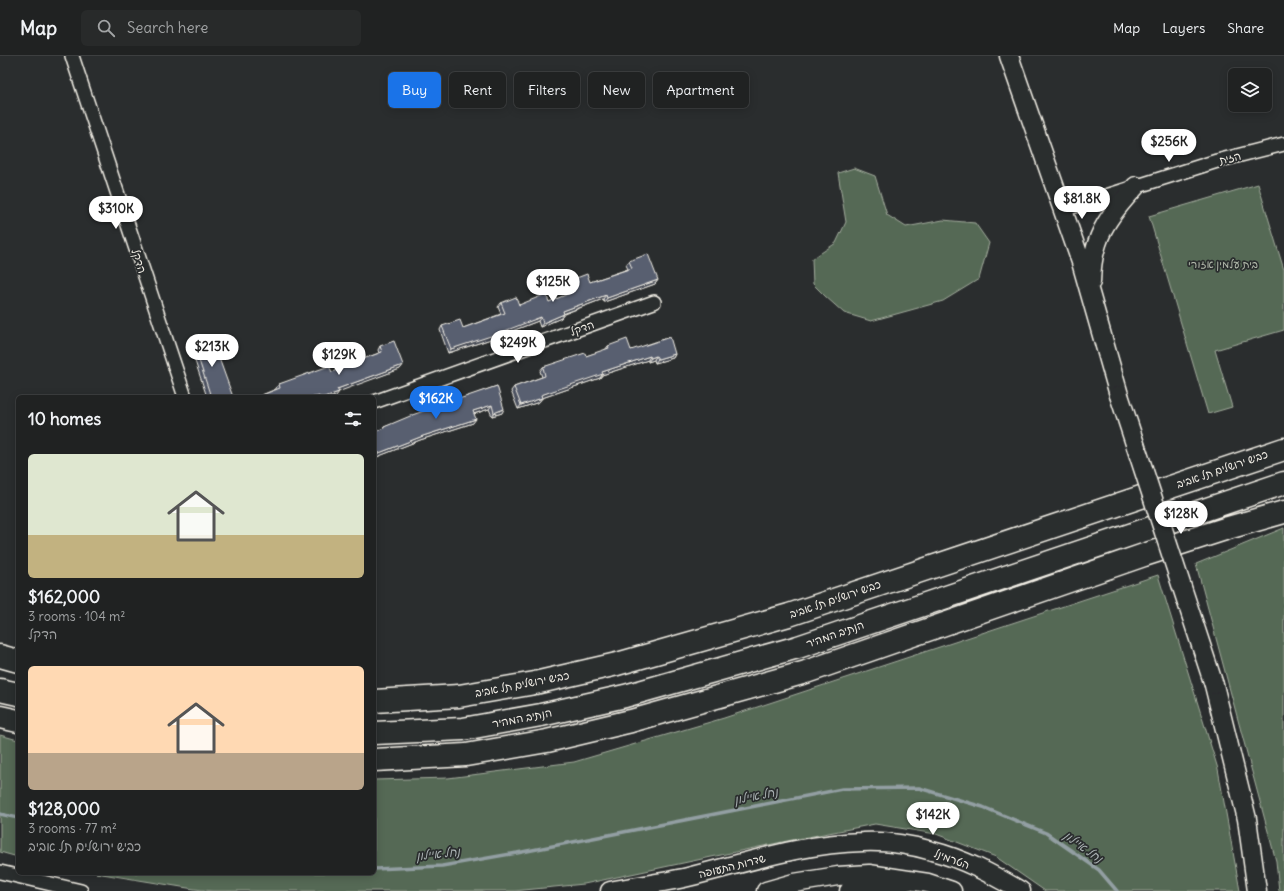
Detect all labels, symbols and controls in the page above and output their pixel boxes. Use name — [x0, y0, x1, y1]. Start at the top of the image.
search box — [81, 10, 361, 46]
text: Map — [20, 16, 57, 40]
icon: search — [95, 17, 117, 39]
text: Search here — [127, 18, 208, 37]
text: Map — [1113, 19, 1140, 37]
text: Layers — [1162, 19, 1205, 37]
text: Share — [1227, 19, 1264, 37]
map controls — [1228, 68, 1272, 112]
button: layers — [1228, 68, 1272, 112]
chip: Buy — [388, 72, 441, 108]
chip: Rent — [449, 72, 506, 108]
chip: Filters — [514, 72, 580, 108]
chip: New — [588, 72, 645, 108]
chip: Apartment — [653, 72, 749, 108]
pin: $256K — [1141, 129, 1197, 163]
text: $256K — [1150, 133, 1188, 150]
street label: הזית — [1217, 149, 1243, 168]
pin: $81.8K — [1049, 186, 1115, 220]
text: $81.8K — [1063, 190, 1101, 207]
pin: $310K — [88, 196, 144, 230]
text: $310K — [98, 200, 134, 217]
street label: הדקל — [129, 247, 149, 275]
park label: בית עלמין אזורי — [1188, 257, 1258, 271]
pin: $125K — [525, 269, 581, 303]
text: $125K — [536, 273, 570, 290]
street label: הדקל — [568, 317, 596, 339]
pin: $249K — [490, 330, 546, 364]
pin: $213K — [184, 334, 240, 368]
text: $249K — [499, 334, 537, 351]
text: $213K — [195, 338, 229, 355]
pin: $129K — [311, 342, 367, 376]
text: $129K — [322, 346, 356, 363]
pin: $162K — [408, 386, 464, 420]
text: $162K — [419, 390, 453, 407]
text: 10 homes — [28, 408, 101, 430]
icon: filters — [342, 408, 364, 430]
street label: כביש ירושלים תל אביב — [1174, 447, 1270, 491]
icon: home — [160, 480, 232, 552]
pin: $128K — [1153, 501, 1209, 535]
text: $128K — [1164, 505, 1198, 522]
street label: כביש ירושלים תל אביב — [787, 577, 883, 621]
text: $162,000 — [28, 586, 100, 608]
text: 3 rooms · 104 m² — [28, 608, 125, 625]
street label: הנתיב המהיר — [804, 618, 866, 650]
text: הדקל — [28, 626, 57, 643]
street label: כביש ירושלים תל אביב — [474, 668, 570, 700]
icon: home — [160, 692, 232, 764]
street label: הנתיב המהיר — [491, 705, 553, 731]
water label: נחל איילון — [733, 784, 781, 808]
text: $128,000 — [28, 798, 100, 820]
pin: $142K — [905, 802, 961, 836]
text: $142K — [916, 806, 950, 823]
text: 3 rooms · 77 m² — [28, 820, 117, 837]
water label: נחל איילון — [1060, 828, 1107, 867]
text: כביש ירושלים תל אביב — [28, 838, 141, 855]
water label: נחל איילון — [415, 844, 462, 864]
street label: הטרמינל — [932, 846, 972, 872]
street label: שדרות התעופה — [697, 851, 767, 881]

